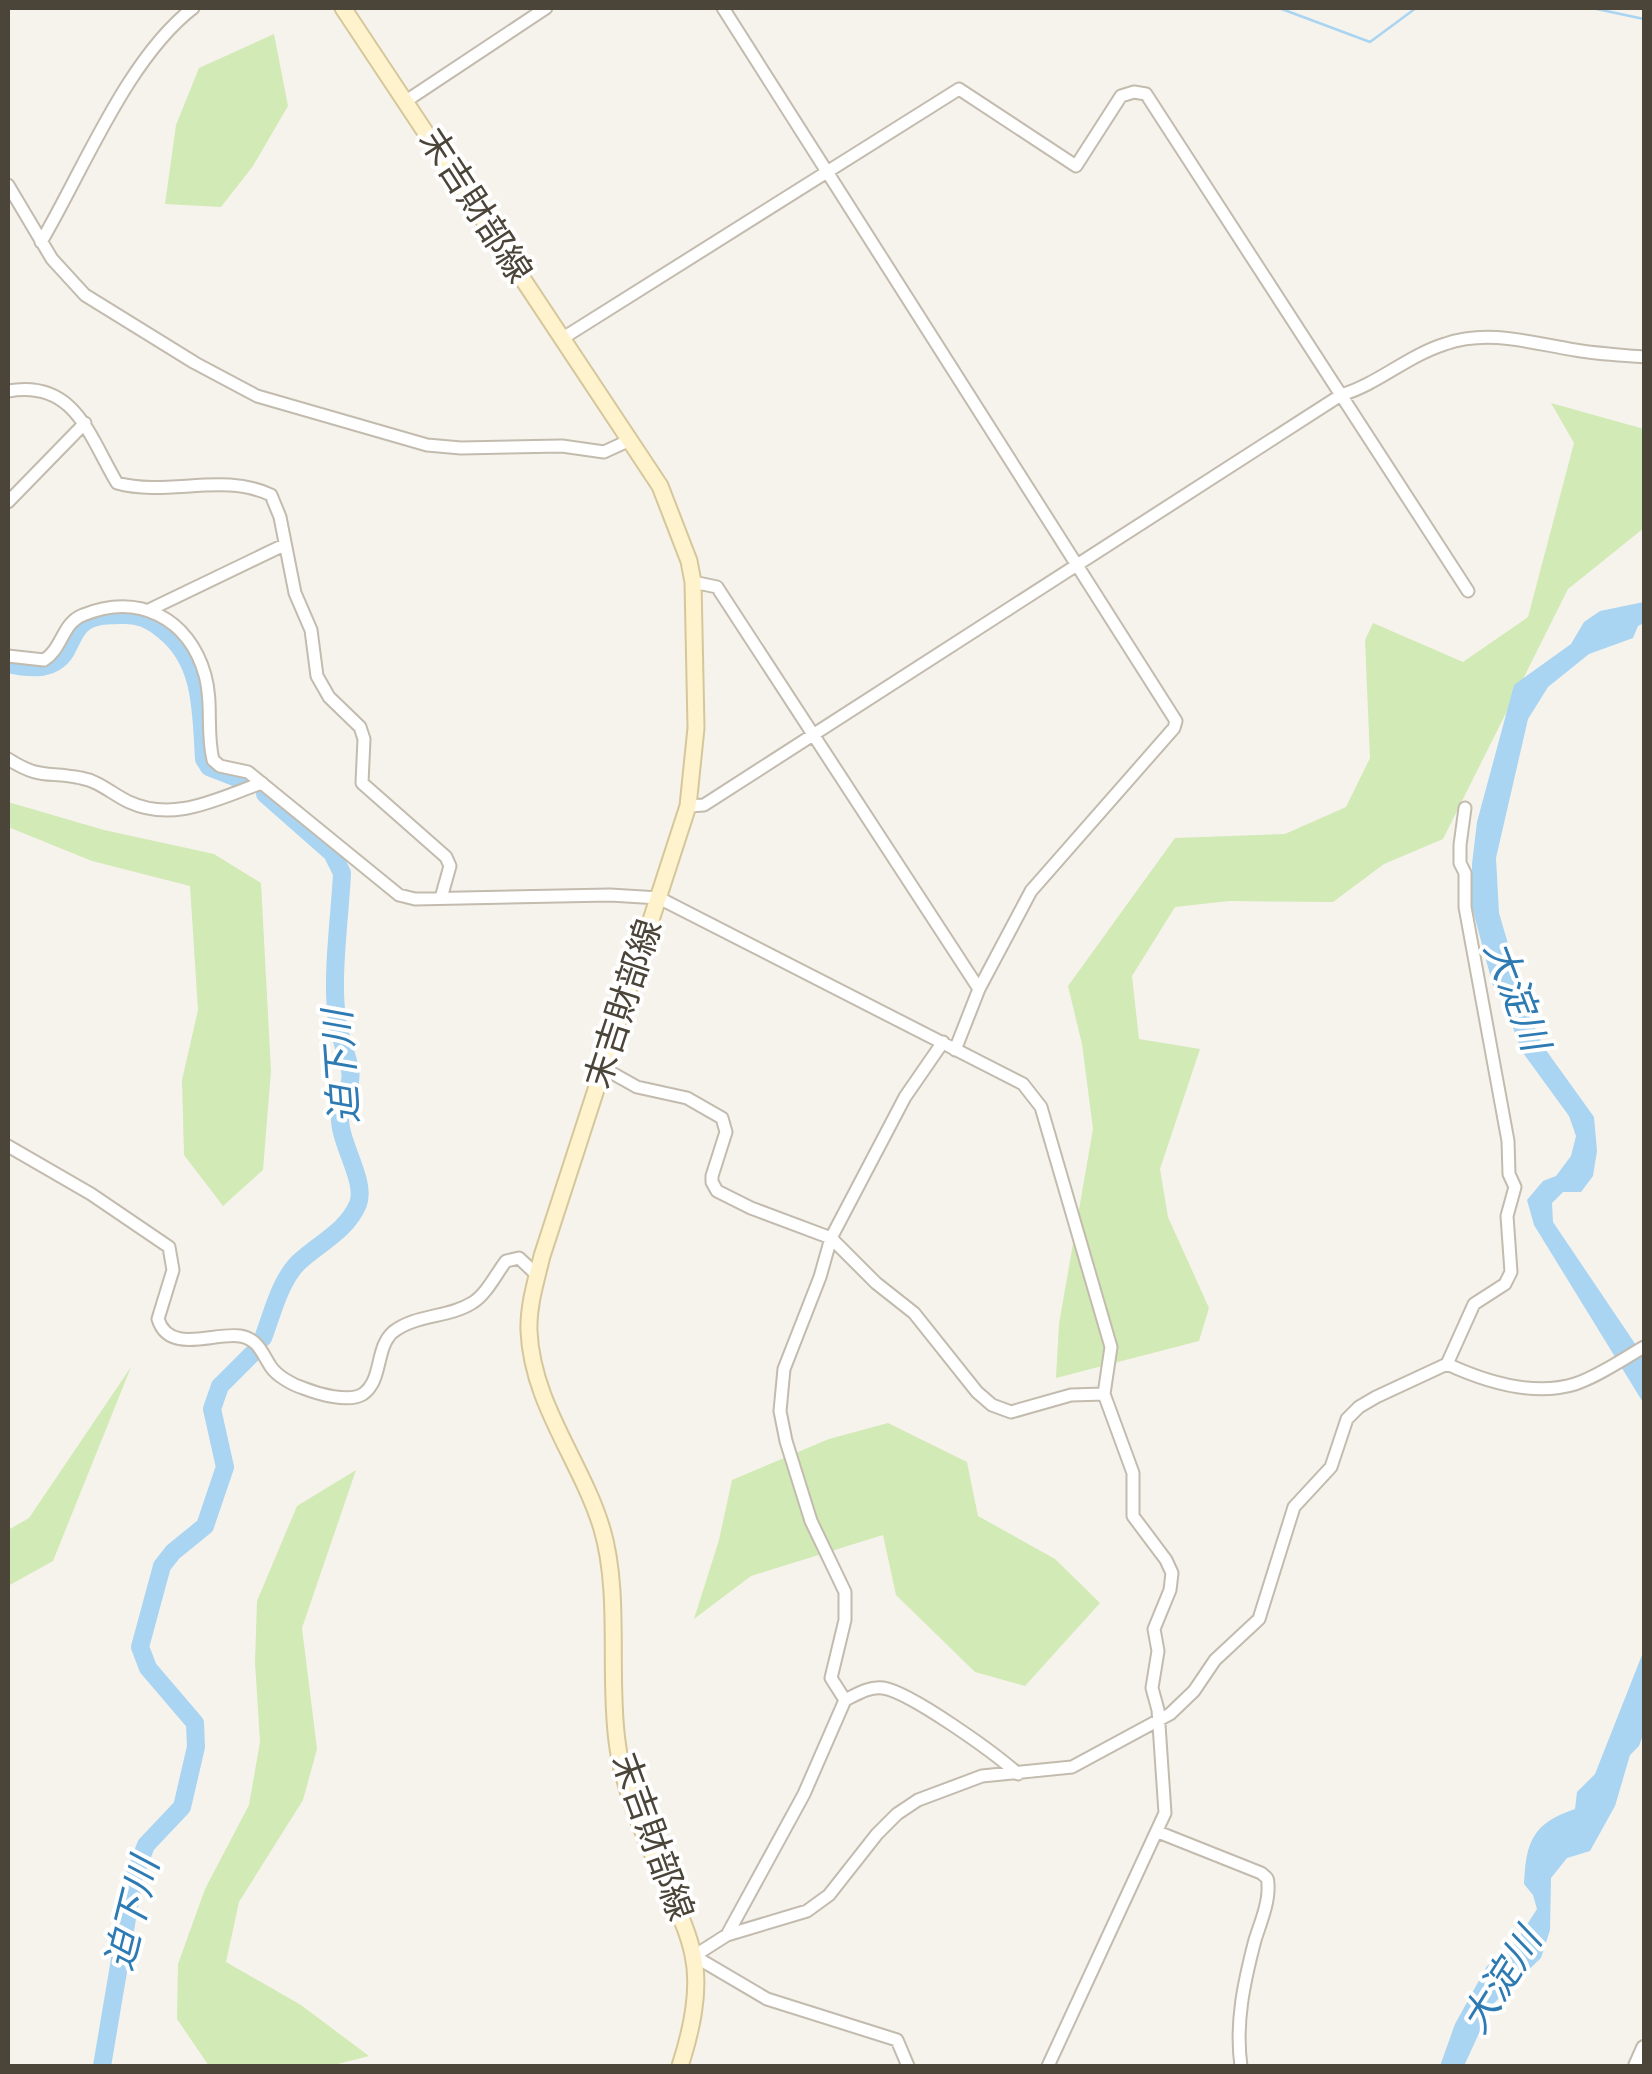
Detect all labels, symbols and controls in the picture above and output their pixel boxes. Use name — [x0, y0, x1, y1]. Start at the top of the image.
street label: 末吉財部線 — [410, 121, 540, 291]
street label: 末吉財部線 — [577, 914, 671, 1094]
water label: 大淀川 — [1474, 935, 1559, 1061]
water label: 迫下川 — [315, 1005, 369, 1125]
street label: 末吉財部線 — [602, 1748, 702, 1926]
water label: 迫下川 — [97, 1849, 170, 1975]
water label: 大淀川 — [1452, 1917, 1554, 2042]

